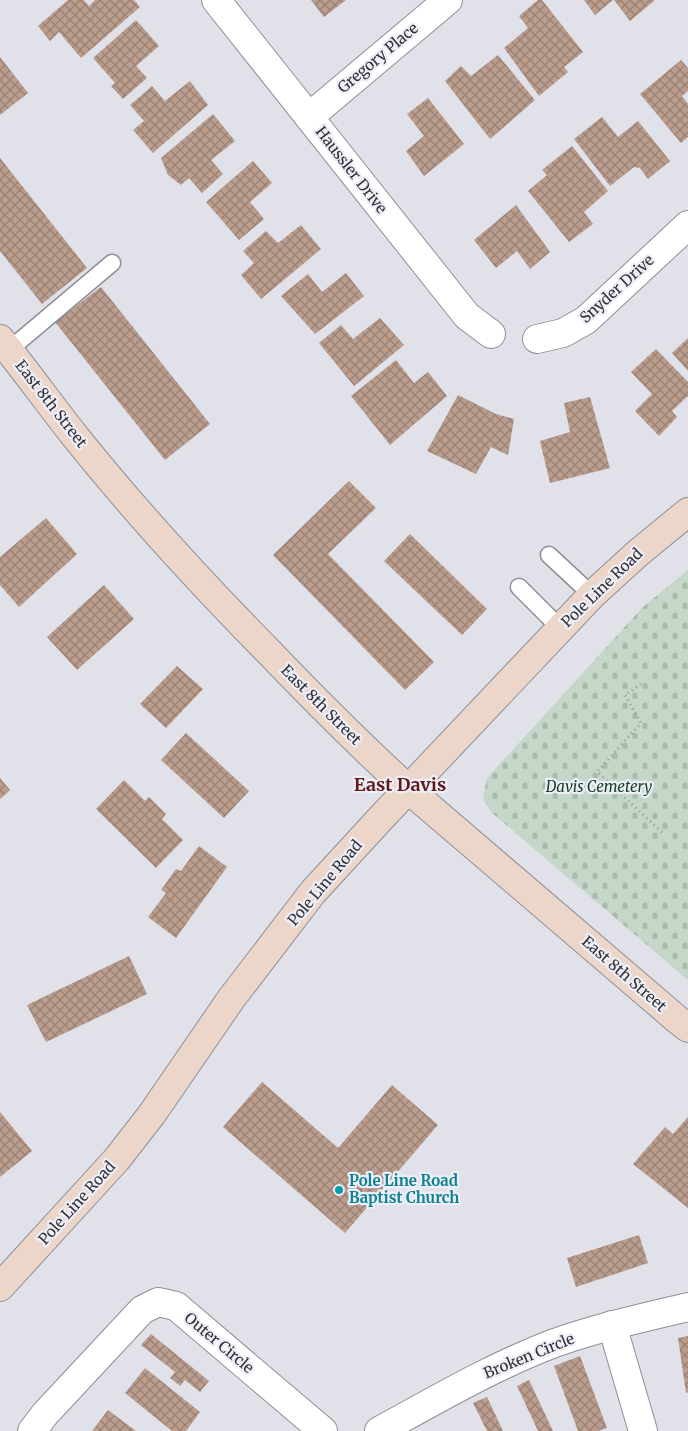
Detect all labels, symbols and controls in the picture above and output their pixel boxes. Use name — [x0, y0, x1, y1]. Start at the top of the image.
street label: Gregory Place — [334, 18, 422, 97]
street label: Haussler Drive — [311, 122, 391, 217]
street label: Snyder Drive — [576, 250, 658, 327]
street label: East 8th Street — [11, 356, 92, 451]
street label: Pole Line Road — [557, 544, 646, 631]
street label: East 8th Street — [277, 660, 366, 749]
district label: East Davis — [354, 773, 446, 796]
park label: Davis Cemetery — [545, 777, 652, 796]
street label: Pole Line Road — [283, 836, 366, 929]
street label: East 8th Street — [578, 932, 671, 1016]
street label: Pole Line Road — [34, 1157, 119, 1248]
place label: Pole Line Road Baptist Church — [349, 1171, 459, 1207]
marker: Pole Line Road Baptist Church — [333, 1184, 345, 1196]
street label: Outer Circle — [181, 1308, 258, 1377]
street label: Broken Circle — [481, 1329, 577, 1382]

